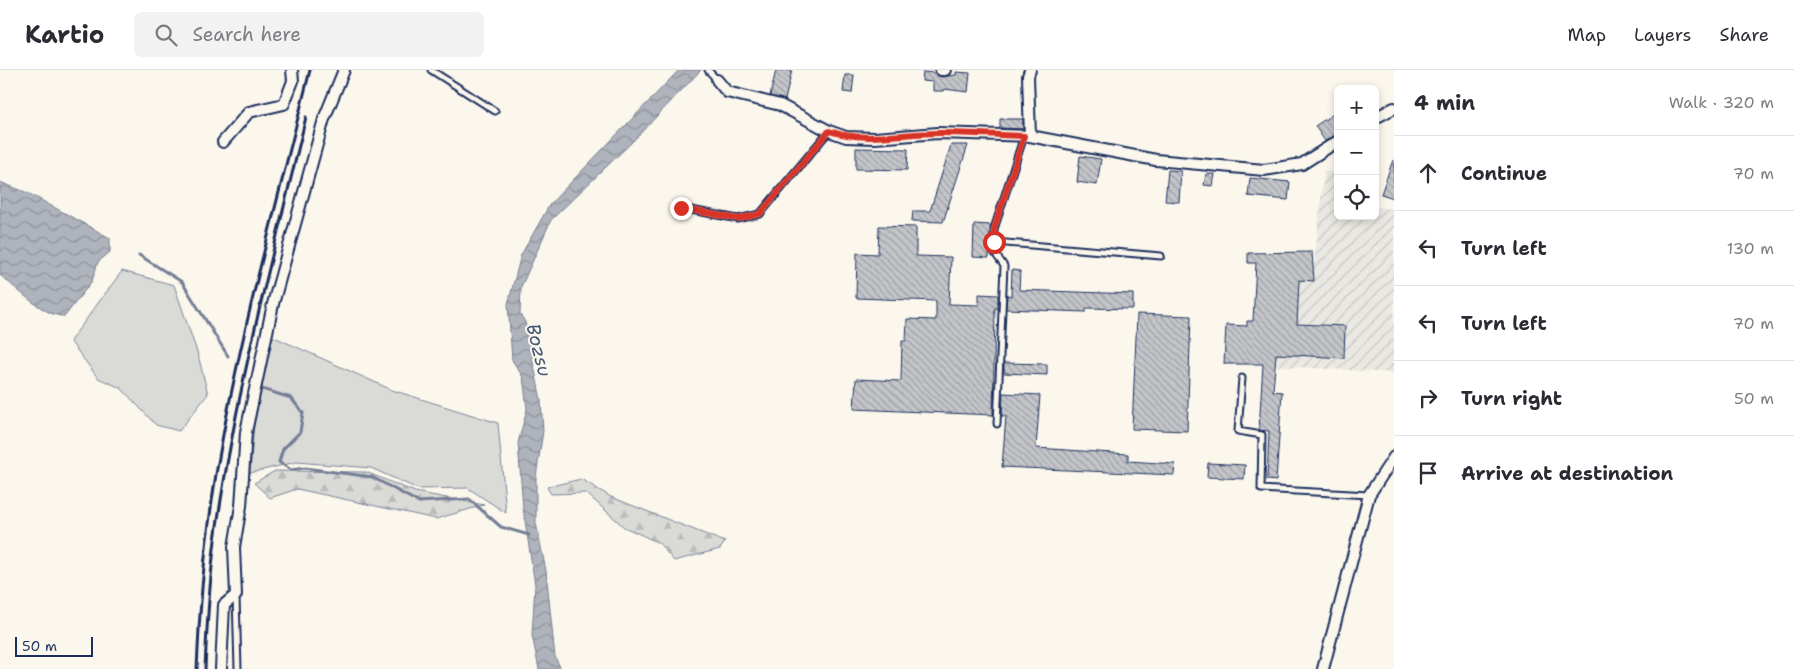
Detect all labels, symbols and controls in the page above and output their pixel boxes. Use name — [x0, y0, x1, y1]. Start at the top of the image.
search box — [134, 12, 484, 57]
text: Kartio — [25, 19, 104, 51]
icon: search — [152, 21, 180, 49]
text: Search here — [192, 22, 301, 47]
text: Map — [1568, 23, 1606, 47]
text: Layers — [1634, 23, 1691, 47]
text: Share — [1719, 23, 1769, 47]
map controls — [1334, 85, 1379, 220]
button: + — [1334, 85, 1379, 130]
text: 4 min — [1414, 89, 1475, 117]
text: Walk · 320 m — [1669, 92, 1774, 113]
button: − — [1334, 130, 1379, 175]
icon: ahead — [1414, 159, 1442, 187]
text: Continue — [1461, 161, 1547, 186]
text: 70 m — [1733, 163, 1774, 184]
button: locate — [1334, 175, 1379, 220]
route end — [670, 197, 693, 220]
route start — [983, 231, 1006, 254]
icon: left — [1414, 234, 1442, 262]
text: Turn left — [1461, 236, 1547, 261]
text: 130 m — [1727, 238, 1774, 259]
icon: left — [1414, 309, 1442, 337]
text: Turn left — [1461, 311, 1547, 336]
text: 70 m — [1733, 313, 1774, 334]
water label: Bozsu — [520, 321, 558, 379]
icon: right — [1414, 384, 1442, 412]
text: Turn right — [1461, 386, 1562, 411]
text: 50 m — [1734, 388, 1774, 409]
icon: arrive — [1414, 459, 1442, 487]
text: Arrive at destination — [1461, 461, 1673, 486]
scale bar — [15, 634, 92, 657]
text: 50 m — [22, 637, 57, 655]

